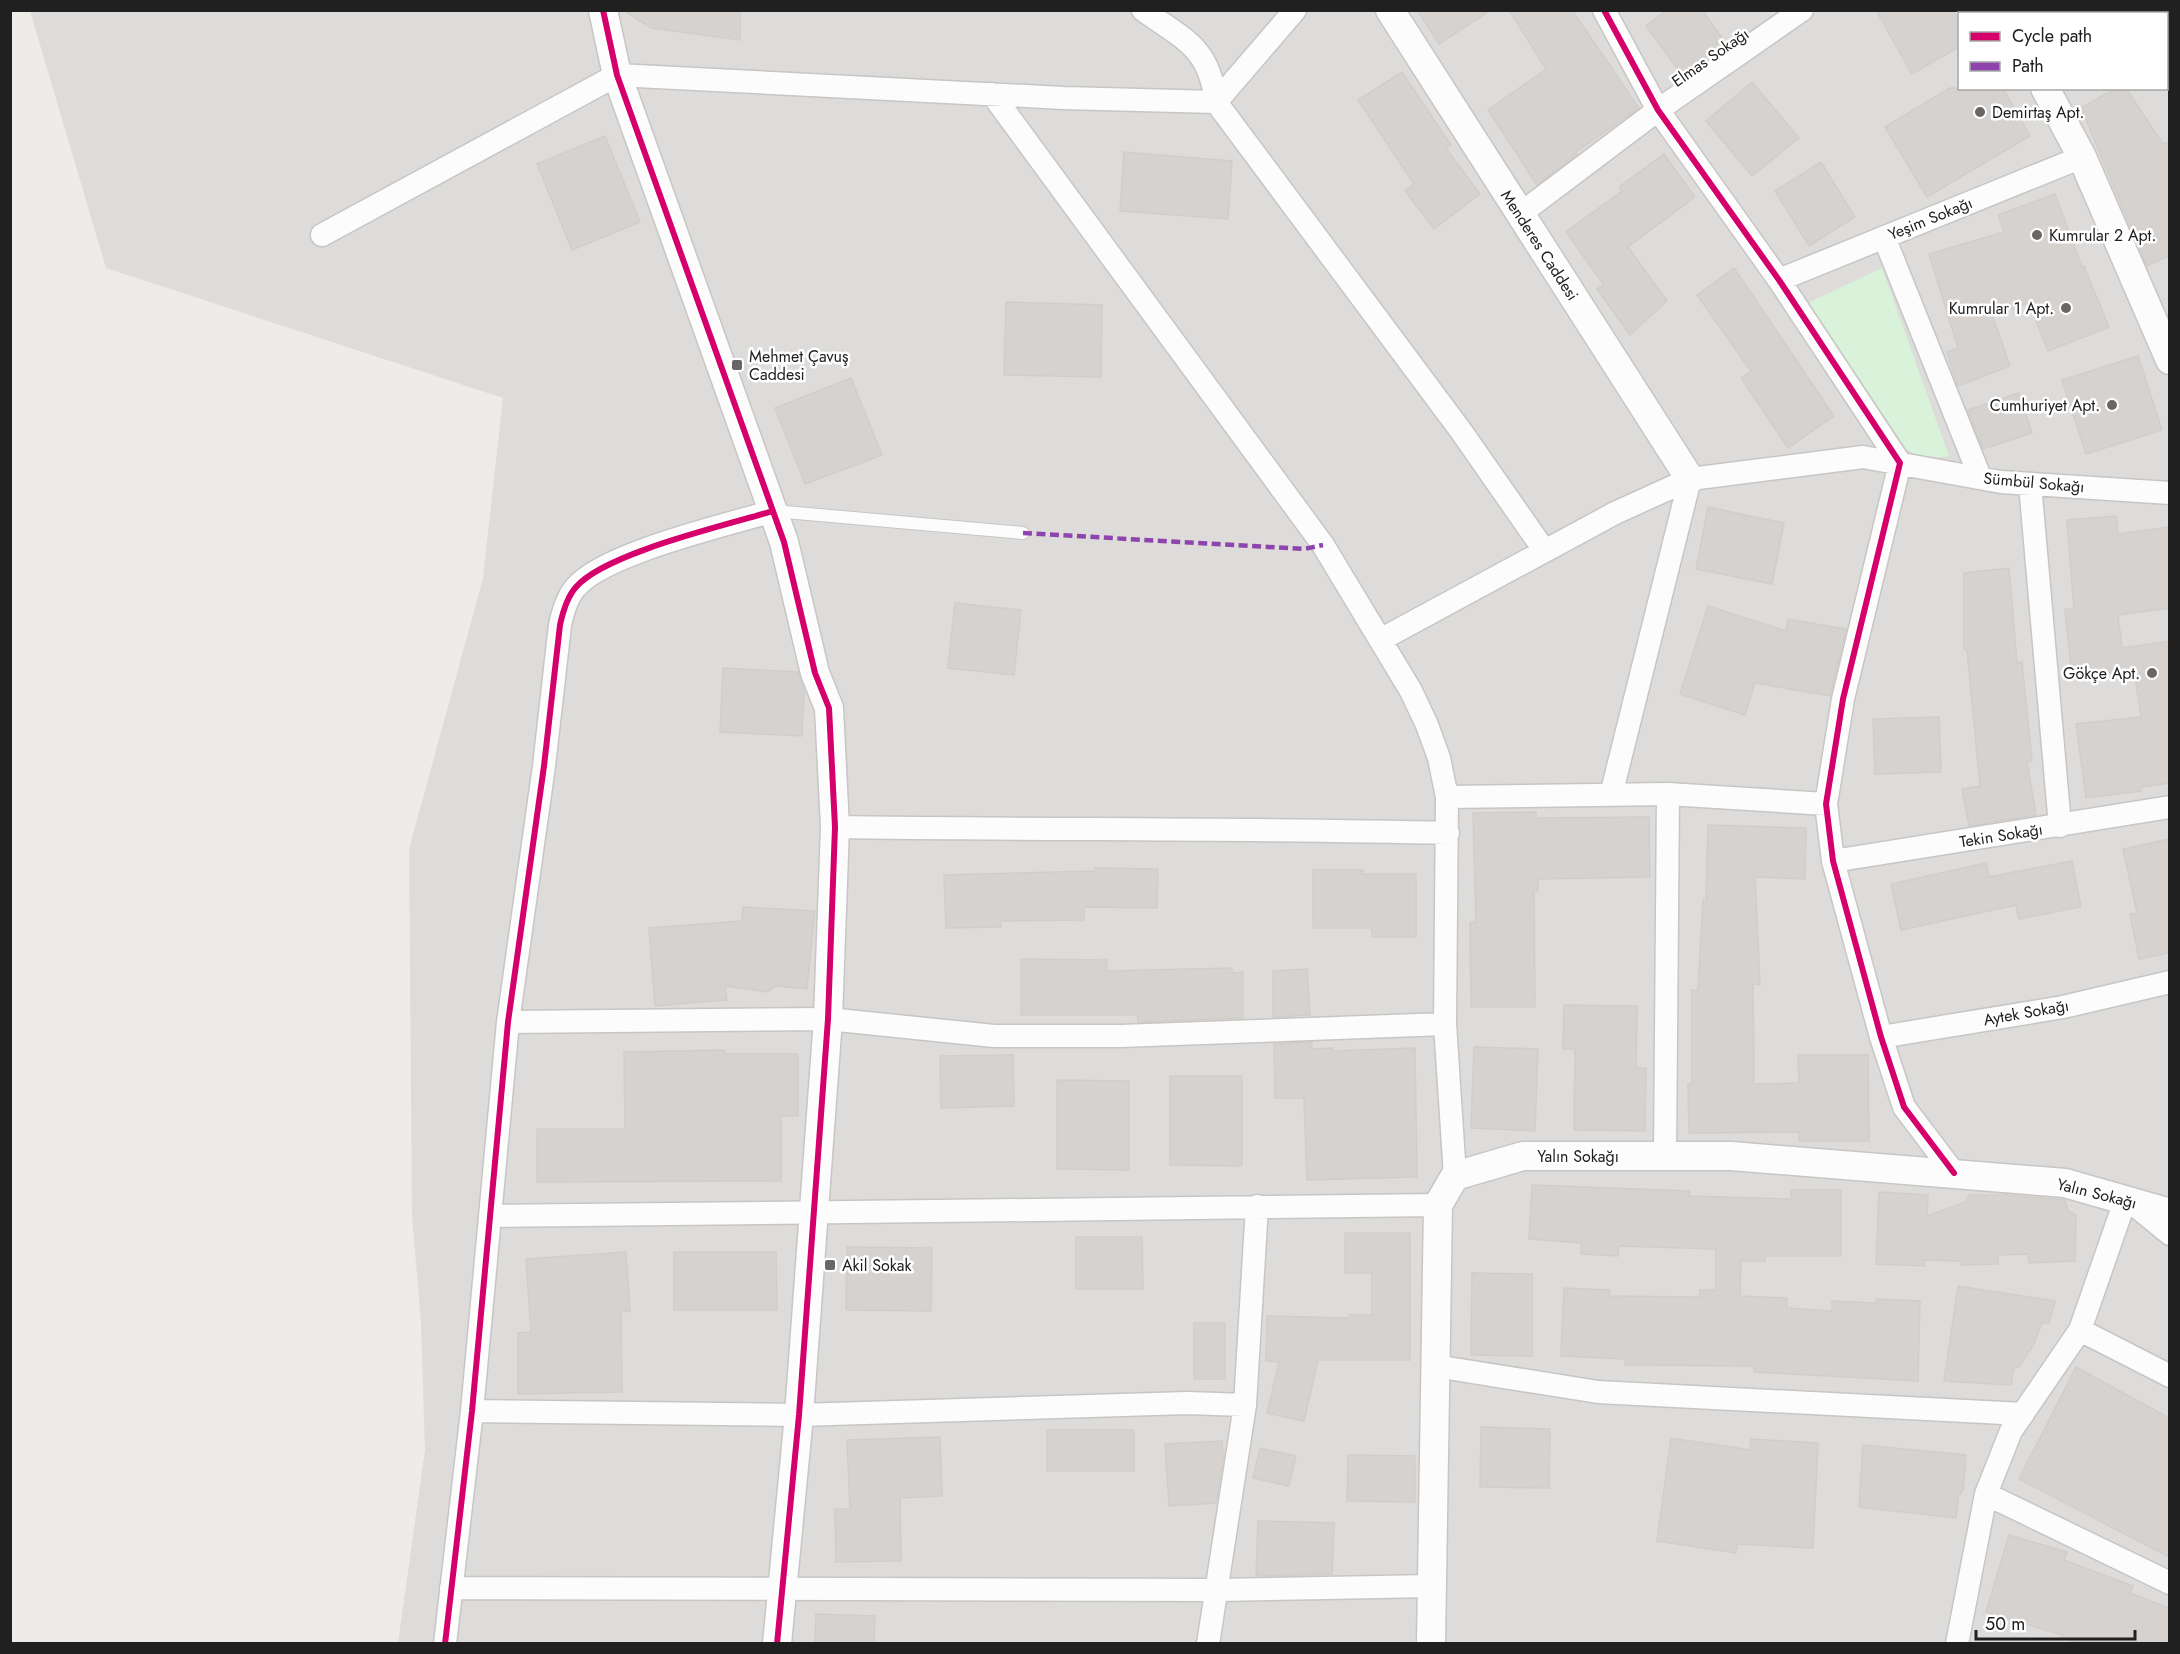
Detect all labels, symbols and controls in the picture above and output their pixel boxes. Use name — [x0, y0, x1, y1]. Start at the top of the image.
legend — [1958, 12, 2168, 90]
street label: Elmas Sokağı — [1667, 22, 1754, 92]
text: Cycle path — [2012, 23, 2092, 49]
text: Path — [2012, 53, 2044, 79]
place label: Demirtaş Apt. — [1992, 101, 2084, 124]
marker: Demirtaş Apt. — [1973, 105, 1987, 119]
street label: Menderes Caddesi — [1495, 186, 1584, 305]
street label: Yeşim Sokağı — [1885, 191, 1976, 246]
place label: Kumrular 2 Apt. — [2049, 224, 2156, 247]
marker: Kumrular 2 Apt. — [2030, 228, 2044, 242]
place label: Kumrular 1 Apt. — [1949, 297, 2054, 320]
marker: Kumrular 1 Apt. — [2059, 301, 2073, 315]
place label: Mehmet Çavuş Caddesi — [749, 345, 848, 386]
marker: Mehmet Çavuş Caddesi — [730, 358, 744, 372]
place label: Cumhuriyet Apt. — [1990, 394, 2100, 417]
marker: Cumhuriyet Apt. — [2105, 398, 2119, 412]
street label: Sümbül Sokağı — [1983, 467, 2085, 498]
place label: Gökçe Apt. — [2063, 662, 2140, 685]
marker: Gökçe Apt. — [2145, 666, 2159, 680]
street label: Tekin Sokağı — [1958, 818, 2044, 853]
street label: Aytek Sokağı — [1982, 994, 2071, 1031]
street label: Yalın Sokağı — [1537, 1145, 1619, 1168]
street label: Yalın Sokağı — [2054, 1172, 2139, 1215]
place label: Akil Sokak — [842, 1254, 912, 1277]
marker: Akil Sokak — [823, 1258, 837, 1272]
scale bar — [1976, 1603, 2135, 1641]
text: 50 m — [1985, 1611, 2025, 1637]

